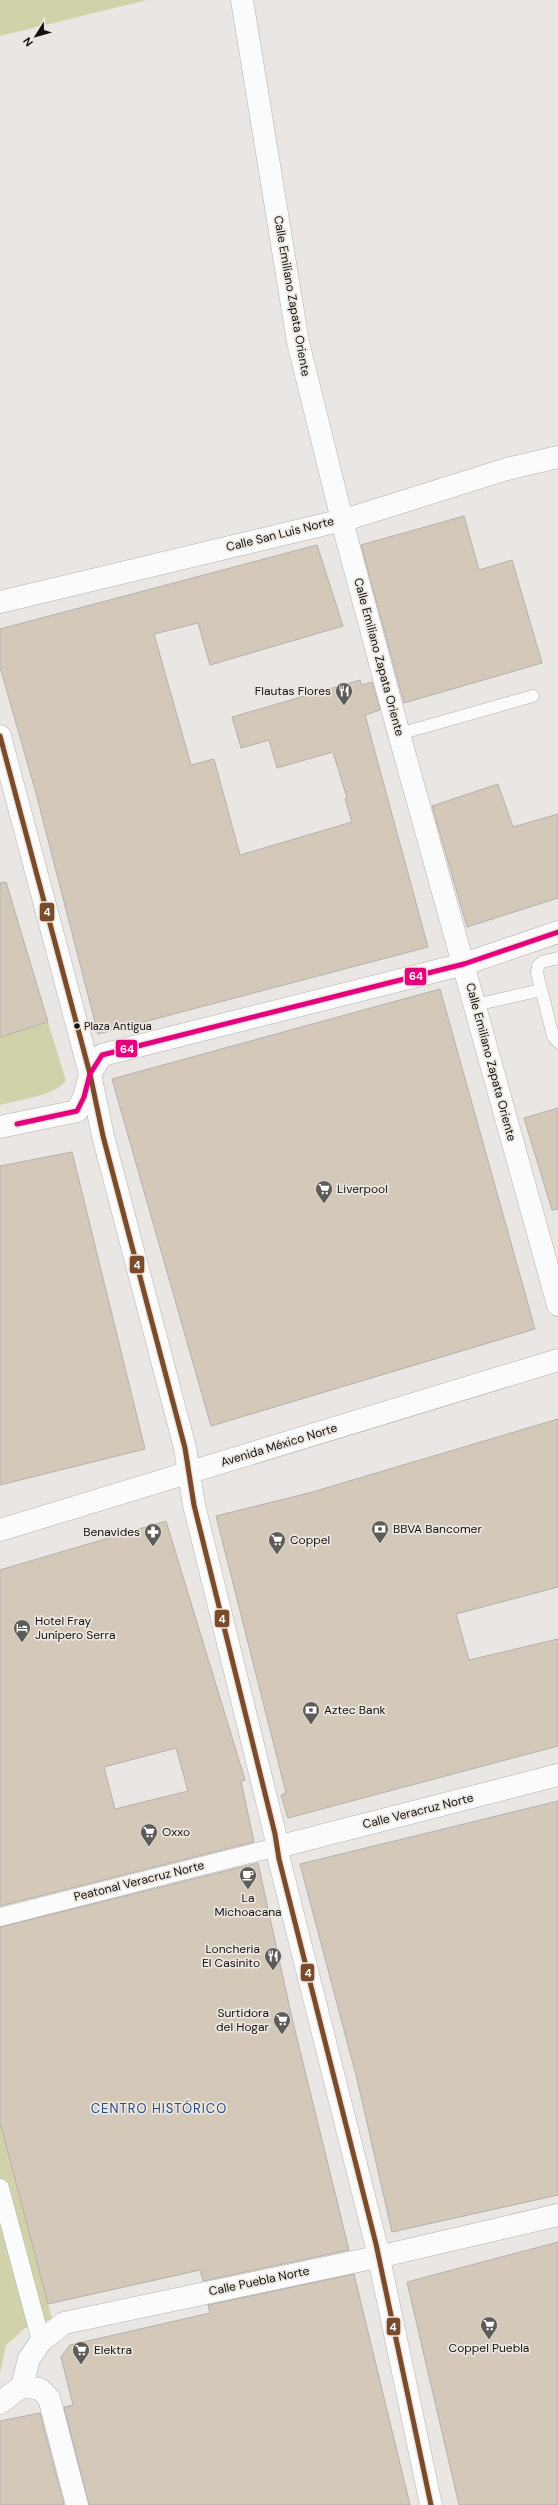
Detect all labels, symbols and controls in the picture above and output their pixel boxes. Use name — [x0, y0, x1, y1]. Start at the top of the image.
north arrow — [16, 16, 56, 56]
text: N — [20, 35, 36, 49]
street label: Calle Emiliano Zapata Oriente — [270, 214, 314, 378]
street label: Calle San Luis Norte — [224, 513, 336, 555]
street label: Calle Emiliano Zapata Oriente — [350, 576, 408, 738]
restaurant icon: Flautas Flores — [334, 681, 354, 706]
place label: Flautas Flores — [255, 683, 331, 699]
line badge: 4 — [39, 902, 55, 922]
text: 4 — [43, 905, 51, 919]
line badge: 64 — [404, 967, 427, 986]
text: 64 — [409, 969, 423, 983]
street label: Calle Emiliano Zapata Oriente — [462, 981, 520, 1143]
place label: Plaza Antigua — [84, 1019, 152, 1033]
marker: Plaza Antigua — [72, 1021, 82, 1031]
line badge: 64 — [115, 1039, 138, 1058]
text: 64 — [120, 1042, 134, 1056]
supermarket icon: Liverpool — [314, 1179, 334, 1204]
place label: Liverpool — [337, 1181, 388, 1197]
line badge: 4 — [129, 1255, 145, 1274]
text: 4 — [133, 1258, 141, 1272]
street label: Avenida México Norte — [219, 1420, 339, 1470]
bank icon: BBVA Bancomer — [370, 1519, 390, 1544]
place label: BBVA Bancomer — [393, 1521, 482, 1537]
pharmacy icon: Benavides — [143, 1522, 163, 1547]
place label: Benavides — [83, 1524, 140, 1540]
supermarket icon: Coppel — [267, 1530, 287, 1555]
place label: Coppel — [290, 1532, 330, 1548]
line badge: 4 — [214, 1609, 230, 1628]
text: 4 — [218, 1612, 226, 1626]
place label: Hotel Fray Junípero Serra — [35, 1613, 116, 1643]
hotel icon: Hotel Fray Junípero Serra — [12, 1618, 32, 1643]
bank icon: Aztec Bank — [301, 1700, 321, 1725]
place label: Aztec Bank — [324, 1702, 386, 1718]
street label: Calle Veracruz Norte — [361, 1789, 475, 1833]
supermarket icon: Oxxo — [139, 1822, 159, 1847]
place label: Oxxo — [162, 1824, 190, 1840]
street label: Peatonal Veracruz Norte — [72, 1857, 206, 1905]
cafe icon: La Michoacana — [238, 1865, 258, 1890]
place label: La Michoacana — [214, 1890, 282, 1920]
place label: Loncheria El Casinito — [202, 1941, 260, 1971]
restaurant icon: Loncheria El Casinito — [263, 1946, 283, 1971]
line badge: 4 — [300, 1963, 315, 1982]
text: 4 — [304, 1966, 312, 1980]
place label: Surtidora del Hogar — [216, 2005, 270, 2035]
supermarket icon: Surtidora del Hogar — [272, 2010, 292, 2035]
district label: CENTRO HISTÓRICO — [91, 2100, 227, 2117]
street label: Calle Puebla Norte — [207, 2263, 311, 2299]
supermarket icon: Coppel Puebla — [479, 2315, 499, 2340]
line badge: 4 — [386, 2317, 401, 2336]
text: 4 — [389, 2320, 397, 2334]
supermarket icon: Elektra — [71, 2340, 91, 2365]
place label: Coppel Puebla — [449, 2340, 529, 2356]
place label: Elektra — [94, 2342, 132, 2358]

